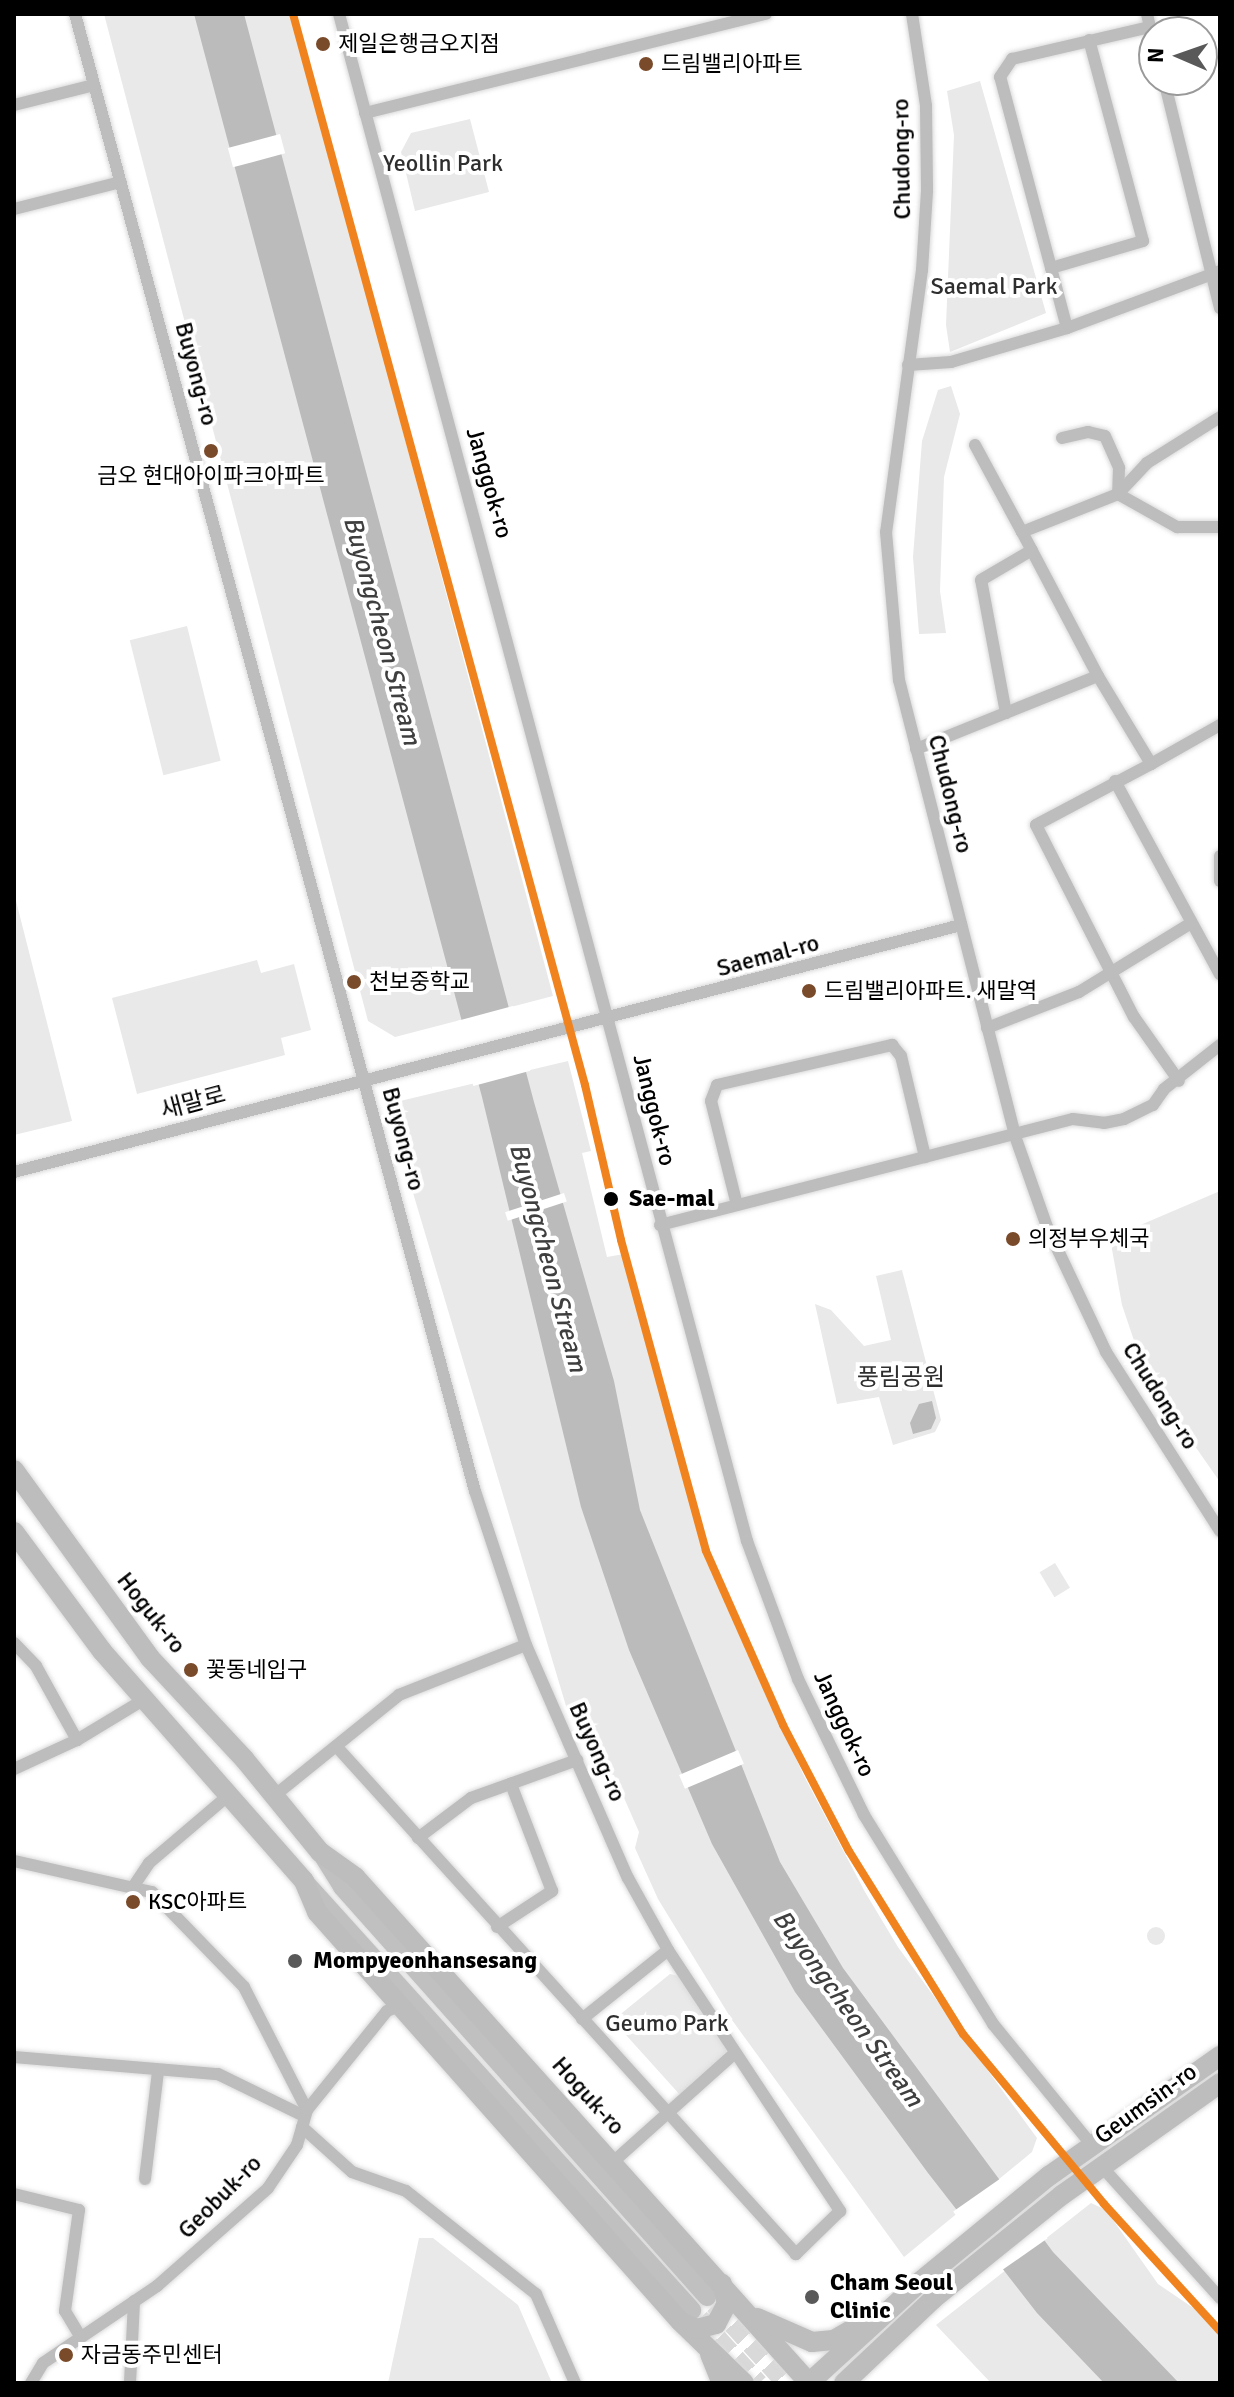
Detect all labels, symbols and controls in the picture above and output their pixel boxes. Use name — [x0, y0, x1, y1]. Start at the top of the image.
north arrow — [1138, 16, 1218, 96]
place label: 제일은행금오지점 — [338, 31, 500, 57]
marker: 제일은행금오지점 — [315, 36, 331, 52]
text: N — [1142, 47, 1169, 63]
place label: 드림밸리아파트 — [661, 51, 803, 77]
marker: 드림밸리아파트 — [638, 56, 654, 72]
street label: Chudong-ro — [887, 98, 917, 220]
park label: Yeollin Park — [383, 150, 503, 178]
park label: Saemal Park — [930, 273, 1058, 301]
street label: Buyong-ro — [168, 319, 224, 429]
street label: Janggok-ro — [459, 424, 519, 542]
marker: 금오 현대아이파크아파트 — [203, 443, 219, 459]
place label: 금오 현대아이파크아파트 — [97, 463, 325, 489]
water label: Buyongcheon Stream — [335, 513, 427, 749]
street label: Chudong-ro — [921, 732, 979, 856]
street label: Saemal-ro — [714, 929, 822, 983]
place label: 천보중학교 — [369, 969, 470, 995]
marker: 천보중학교 — [346, 974, 362, 990]
place label: 드림밸리아파트. 새말역 — [824, 978, 1037, 1004]
marker: 드림밸리아파트. 새말역 — [801, 983, 817, 999]
street label: Janggok-ro — [626, 1051, 682, 1169]
street label: 새말로 — [157, 1081, 229, 1125]
street label: Buyong-ro — [375, 1084, 431, 1194]
water label: Buyongcheon Stream — [501, 1140, 593, 1376]
place label: Sae-mal — [629, 1185, 715, 1213]
marker: Sae-mal — [600, 1188, 622, 1210]
place label: 의정부우체국 — [1028, 1226, 1149, 1252]
marker: 의정부우체국 — [1005, 1231, 1021, 1247]
street label: Chudong-ro — [1116, 1337, 1204, 1455]
park label: 풍림공원 — [857, 1364, 945, 1392]
street label: Hoguk-ro — [110, 1567, 192, 1659]
place label: 꽃동네입구 — [206, 1657, 307, 1683]
marker: 꽃동네입구 — [183, 1662, 199, 1678]
street label: Janggok-ro — [807, 1666, 881, 1782]
street label: Buyong-ro — [562, 1698, 632, 1806]
place label: KSC아파트 — [148, 1889, 247, 1915]
marker: KSC아파트 — [125, 1894, 141, 1910]
water label: Buyongcheon Stream — [765, 1905, 929, 2113]
place label: Mompyeonhansesang — [313, 1947, 537, 1975]
marker: Mompyeonhansesang — [284, 1950, 306, 1972]
park label: Geumo Park — [605, 2010, 729, 2038]
street label: Hoguk-ro — [545, 2051, 631, 2141]
street label: Geumsin-ro — [1089, 2057, 1203, 2151]
street label: Geobuk-ro — [172, 2149, 268, 2245]
place label: Cham Seoul Clinic — [830, 2269, 953, 2325]
marker: Cham Seoul Clinic — [801, 2286, 823, 2308]
place label: 자금동주민센터 — [81, 2342, 223, 2368]
marker: 자금동주민센터 — [58, 2347, 74, 2363]

